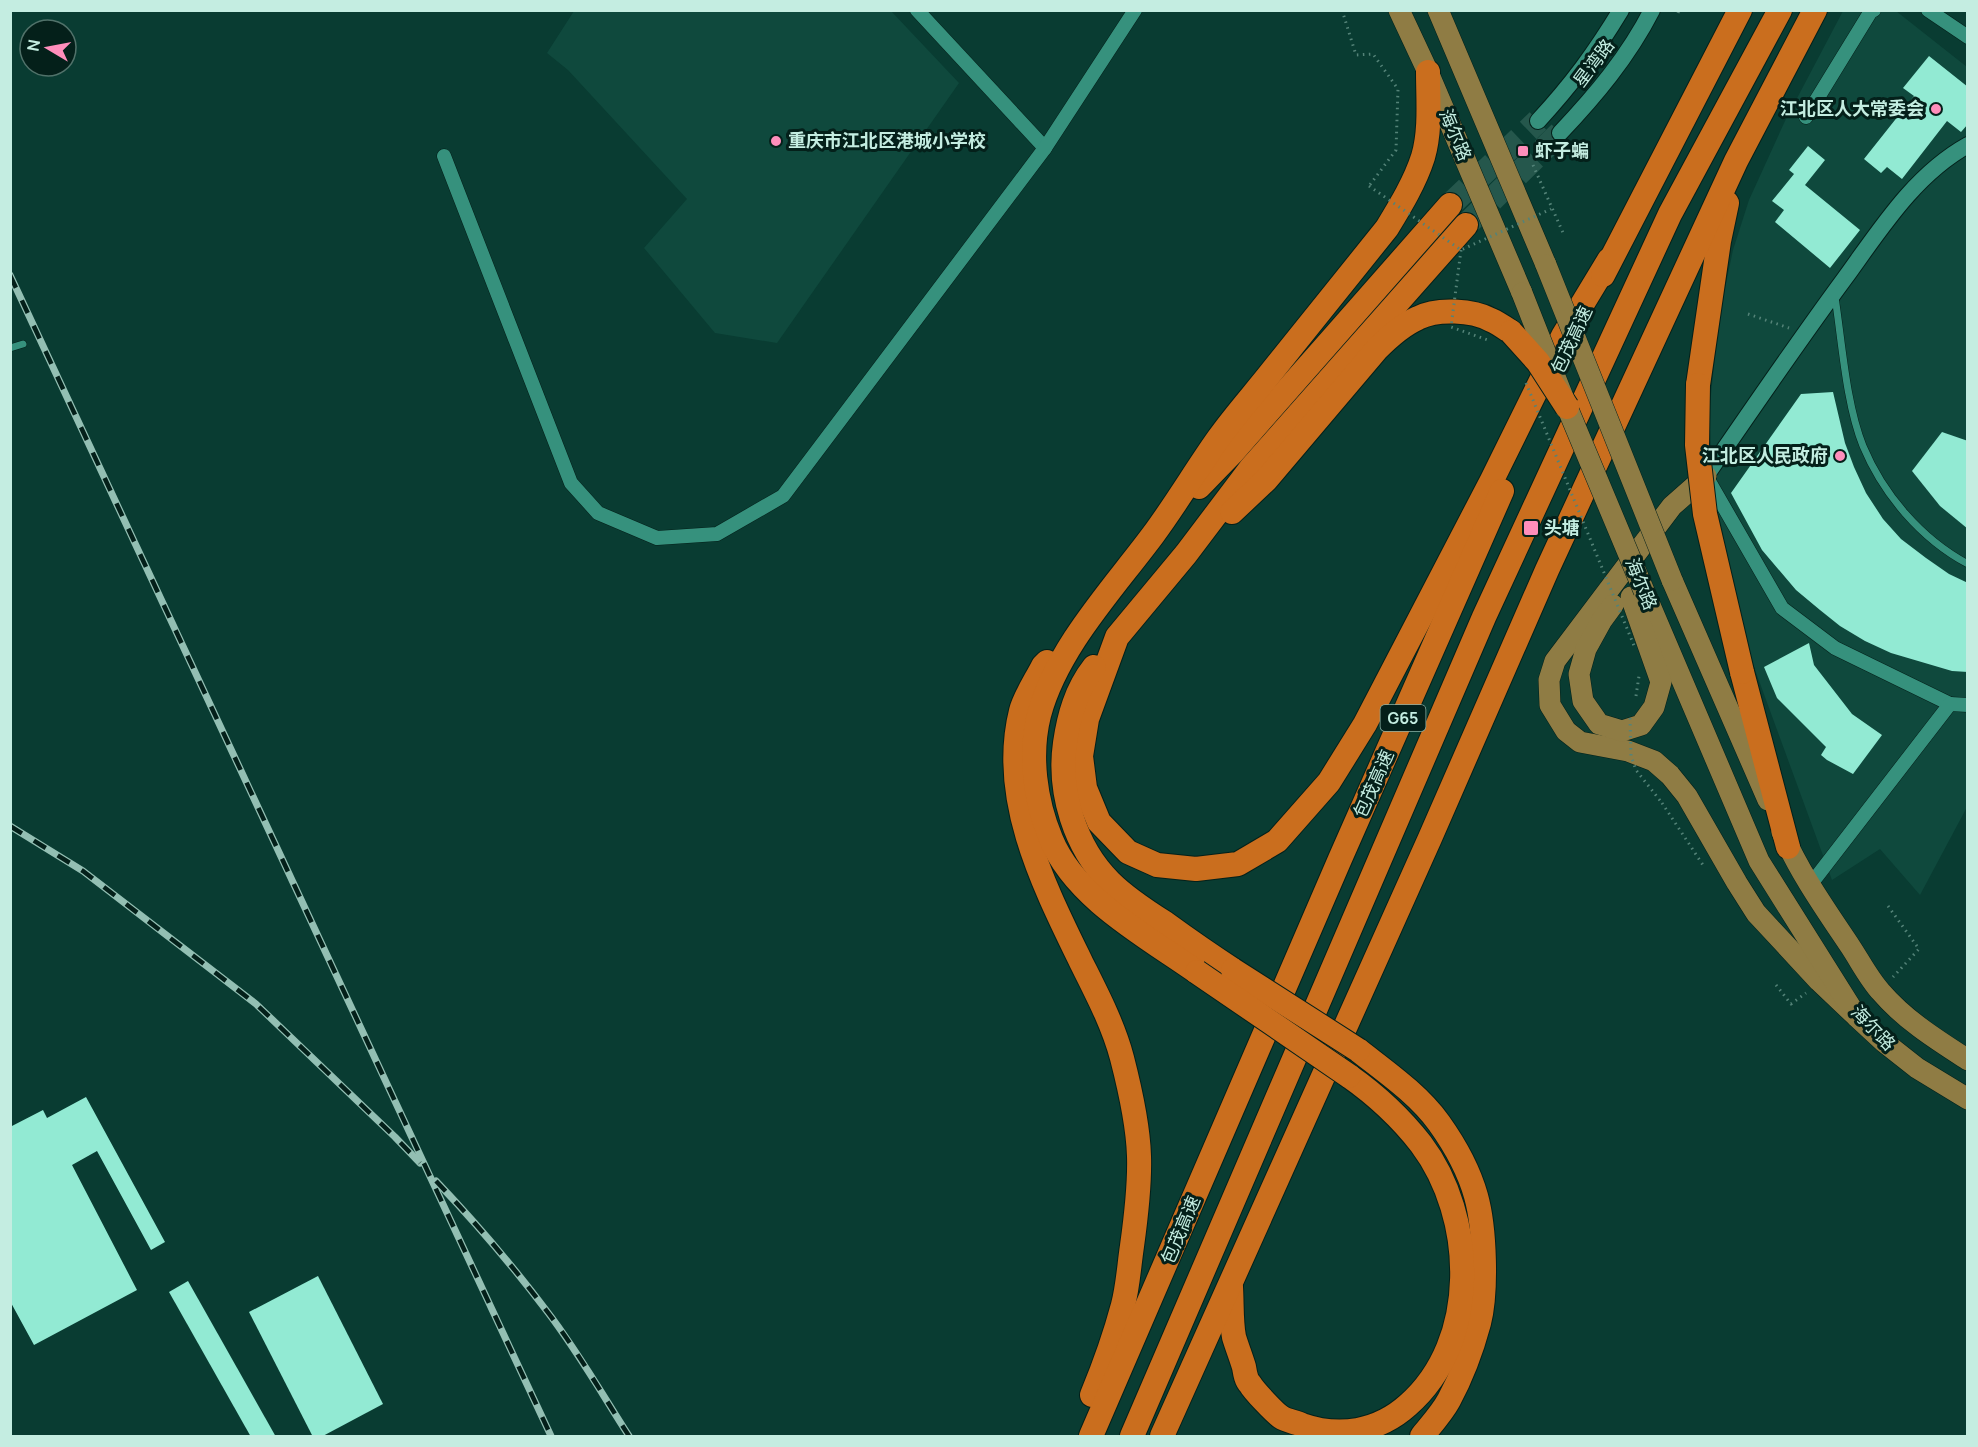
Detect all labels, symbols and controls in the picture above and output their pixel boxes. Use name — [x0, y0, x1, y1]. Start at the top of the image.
north arrow — [18, 18, 78, 78]
street label: 星湾路 — [1567, 34, 1619, 91]
text: N — [21, 38, 45, 53]
place label: 江北区人大常委会 — [1780, 96, 1924, 120]
marker: 江北区人大常委会 — [1929, 102, 1943, 116]
street label: 海尔路 — [1434, 105, 1478, 164]
place label: 重庆市江北区港城小学校 — [788, 128, 986, 152]
marker: 重庆市江北区港城小学校 — [769, 134, 783, 148]
place label: 虾子蝙 — [1535, 138, 1589, 162]
marker: 虾子蝙 — [1516, 144, 1530, 158]
street label: 包茂高速 — [1545, 302, 1597, 377]
place label: 江北区人民政府 — [1702, 443, 1828, 467]
marker: 江北区人民政府 — [1833, 449, 1847, 463]
place label: 头塘 — [1544, 515, 1580, 539]
marker: 头塘 — [1522, 519, 1540, 537]
street label: 海尔路 — [1621, 554, 1663, 613]
road number: G65 — [1380, 705, 1426, 731]
street label: 包茂高速 — [1347, 746, 1399, 821]
street label: 海尔路 — [1846, 1000, 1901, 1055]
street label: 包茂高速 — [1155, 1192, 1205, 1267]

